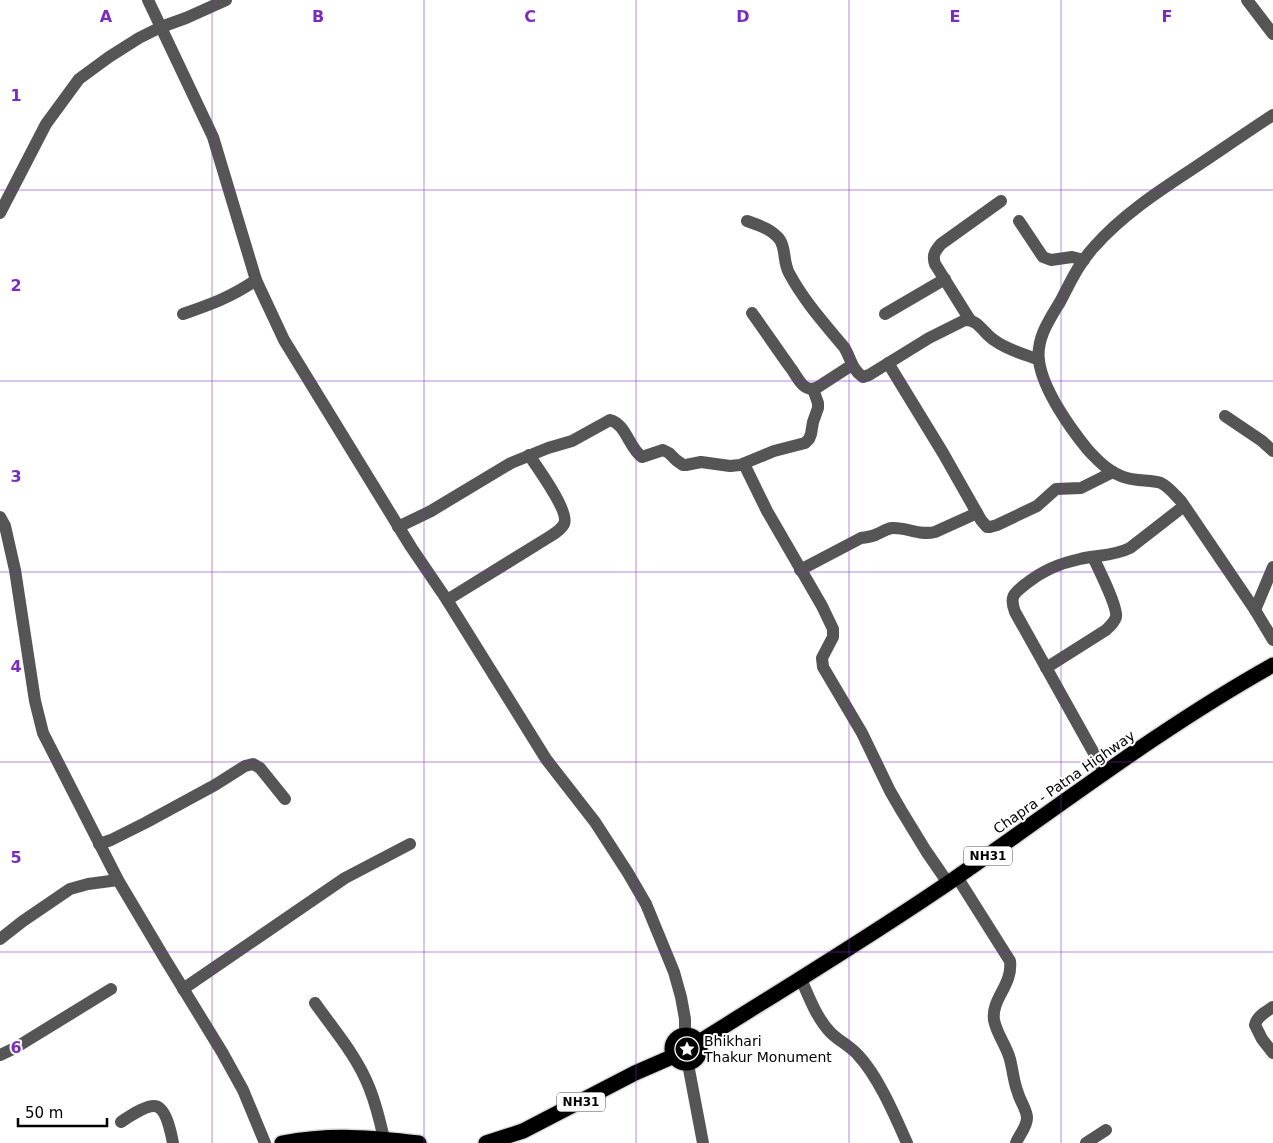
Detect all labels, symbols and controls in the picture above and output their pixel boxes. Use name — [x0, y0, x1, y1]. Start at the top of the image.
text: A — [100, 7, 113, 26]
text: B — [312, 7, 324, 26]
text: C — [524, 7, 536, 26]
text: D — [736, 7, 750, 26]
text: E — [950, 7, 960, 26]
text: F — [1162, 7, 1172, 26]
text: 1 — [10, 86, 22, 105]
text: 2 — [10, 276, 22, 295]
text: 3 — [10, 467, 22, 486]
text: 4 — [10, 657, 22, 676]
street label: Chapra - Patna Highway — [990, 727, 1138, 837]
road number: NH31 — [964, 846, 1012, 866]
text: 5 — [10, 848, 22, 867]
place label: Bhikhari Thakur Monument — [703, 1033, 832, 1065]
place icon: Bhikhari Thakur Monument — [674, 1036, 700, 1062]
text: 6 — [10, 1038, 22, 1057]
road number: NH31 — [557, 1092, 605, 1112]
scale bar — [18, 1096, 106, 1128]
text: 50 m — [25, 1104, 63, 1122]

